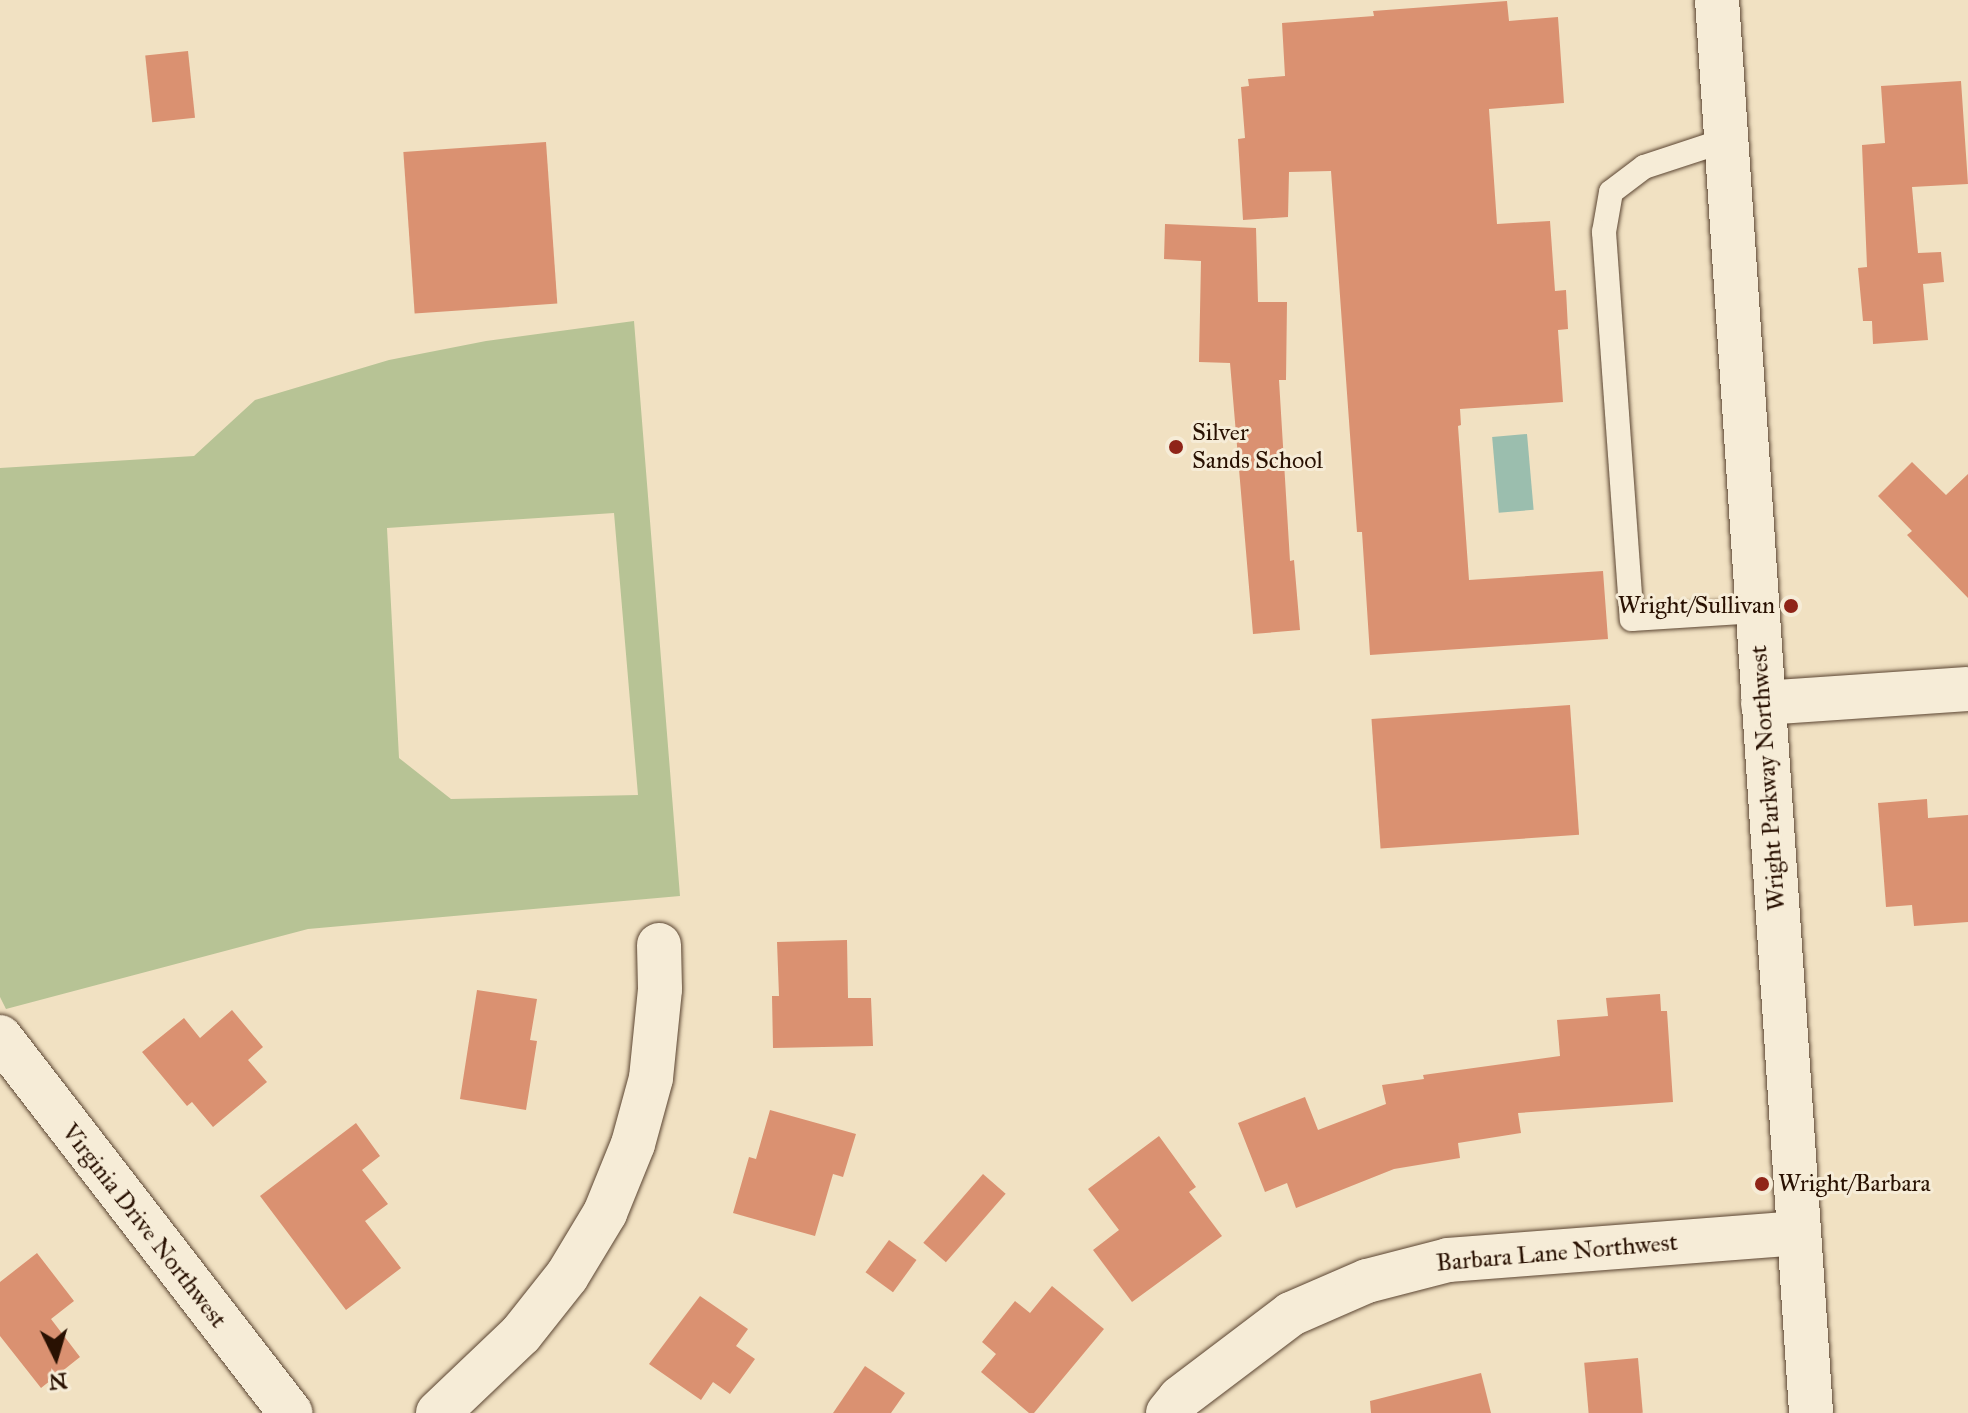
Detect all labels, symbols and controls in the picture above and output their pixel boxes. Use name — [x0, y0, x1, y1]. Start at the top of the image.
place label: Silver Sands School — [1192, 419, 1323, 475]
marker: Silver Sands School — [1167, 438, 1185, 456]
place label: Wright/Sullivan — [1618, 592, 1775, 620]
marker: Wright/Sullivan — [1782, 597, 1800, 615]
street label: Wright Parkway Northwest — [1744, 644, 1792, 912]
street label: Virginia Drive Northwest — [55, 1118, 233, 1334]
place label: Wright/Barbara — [1778, 1170, 1931, 1198]
marker: Wright/Barbara — [1753, 1175, 1771, 1193]
street label: Barbara Lane Northwest — [1435, 1228, 1679, 1278]
north arrow — [16, 1317, 96, 1397]
text: N — [48, 1367, 69, 1396]

